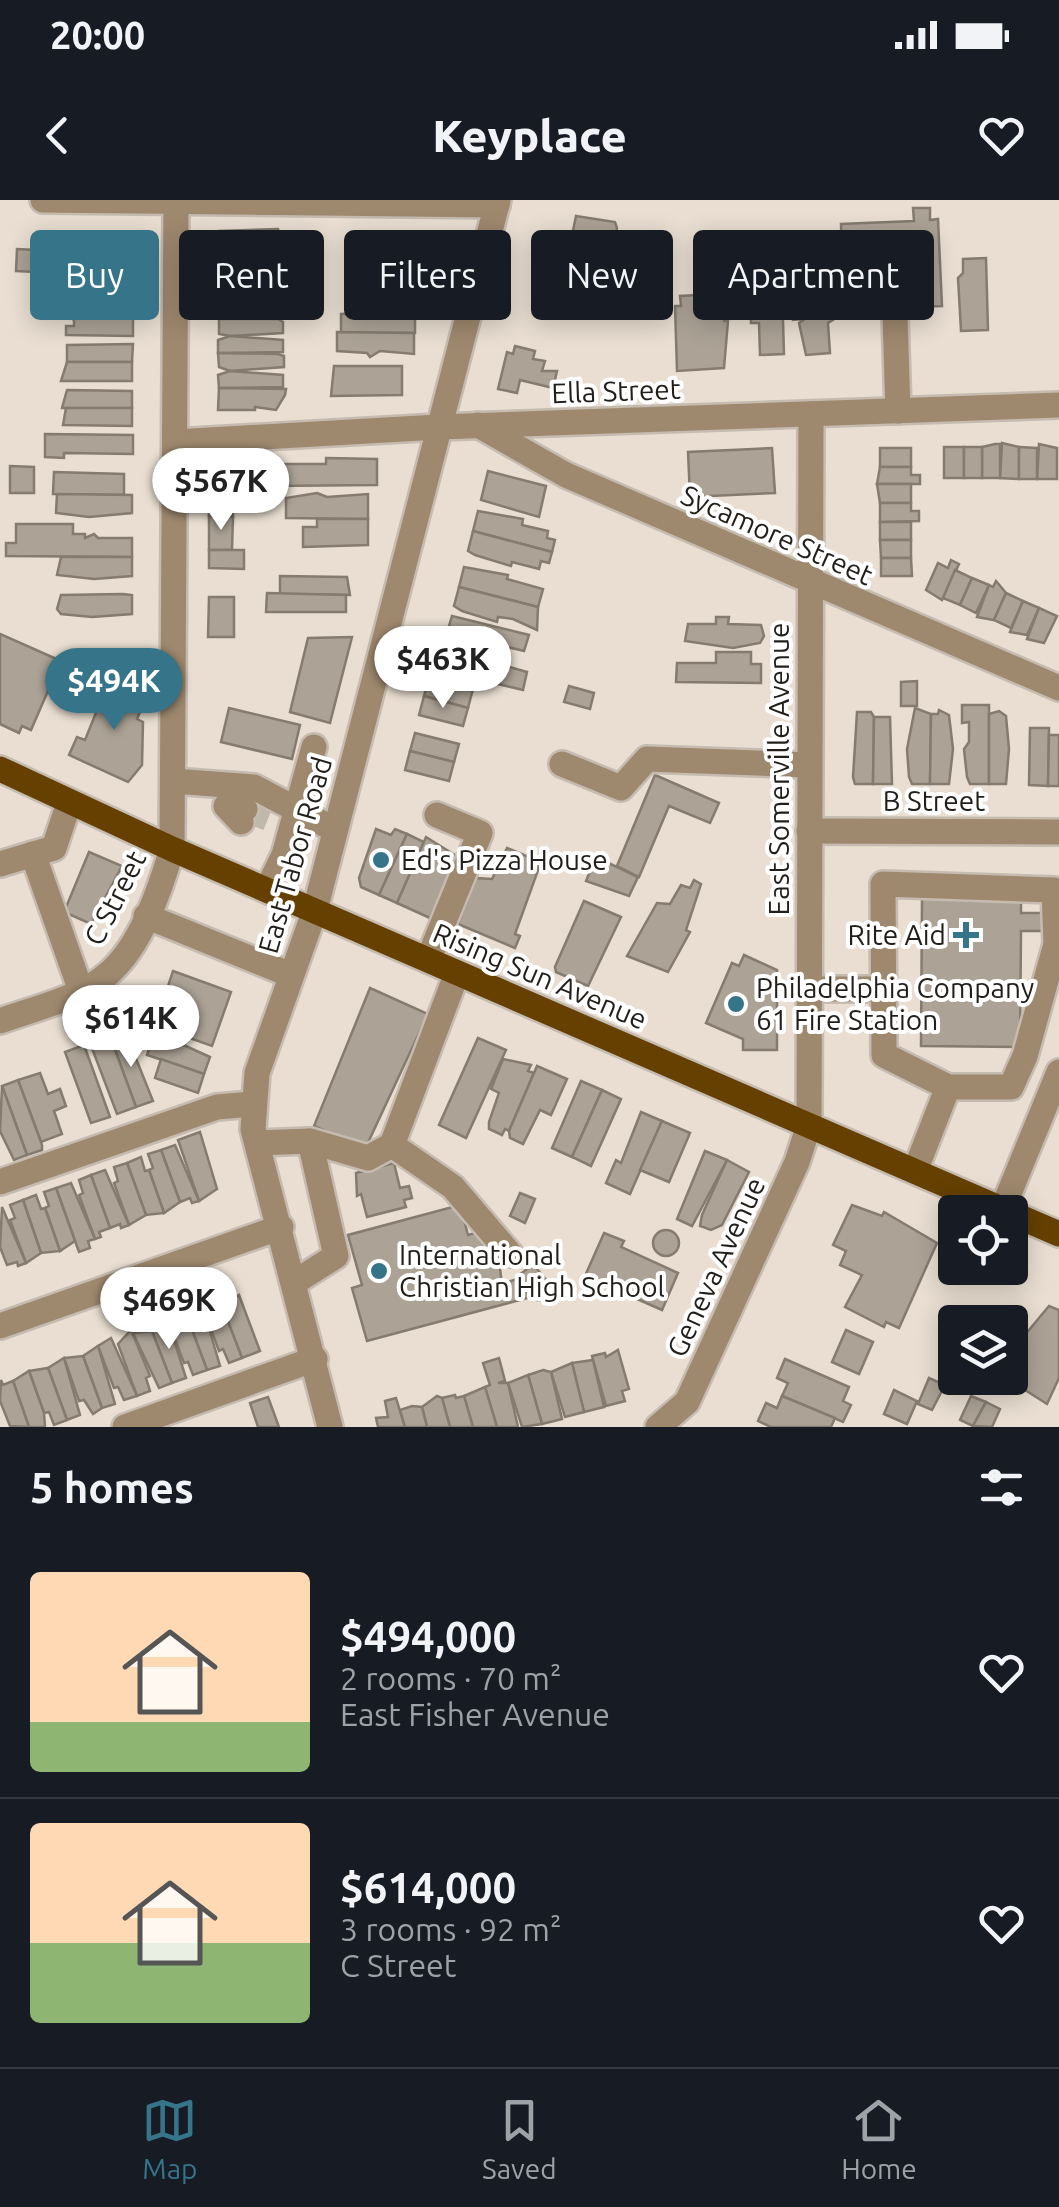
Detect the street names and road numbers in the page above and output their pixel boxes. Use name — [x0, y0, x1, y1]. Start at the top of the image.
street label: Ella Street — [551, 373, 681, 408]
street label: Sycamore Street — [677, 478, 878, 591]
street label: East Somerville Avenue — [763, 623, 794, 915]
street label: East Tabor Road — [252, 753, 337, 957]
street label: B Street — [883, 785, 985, 816]
street label: C Street — [78, 845, 151, 950]
street label: Rising Sun Avenue — [429, 917, 652, 1035]
street label: Geneva Avenue — [660, 1172, 771, 1361]

